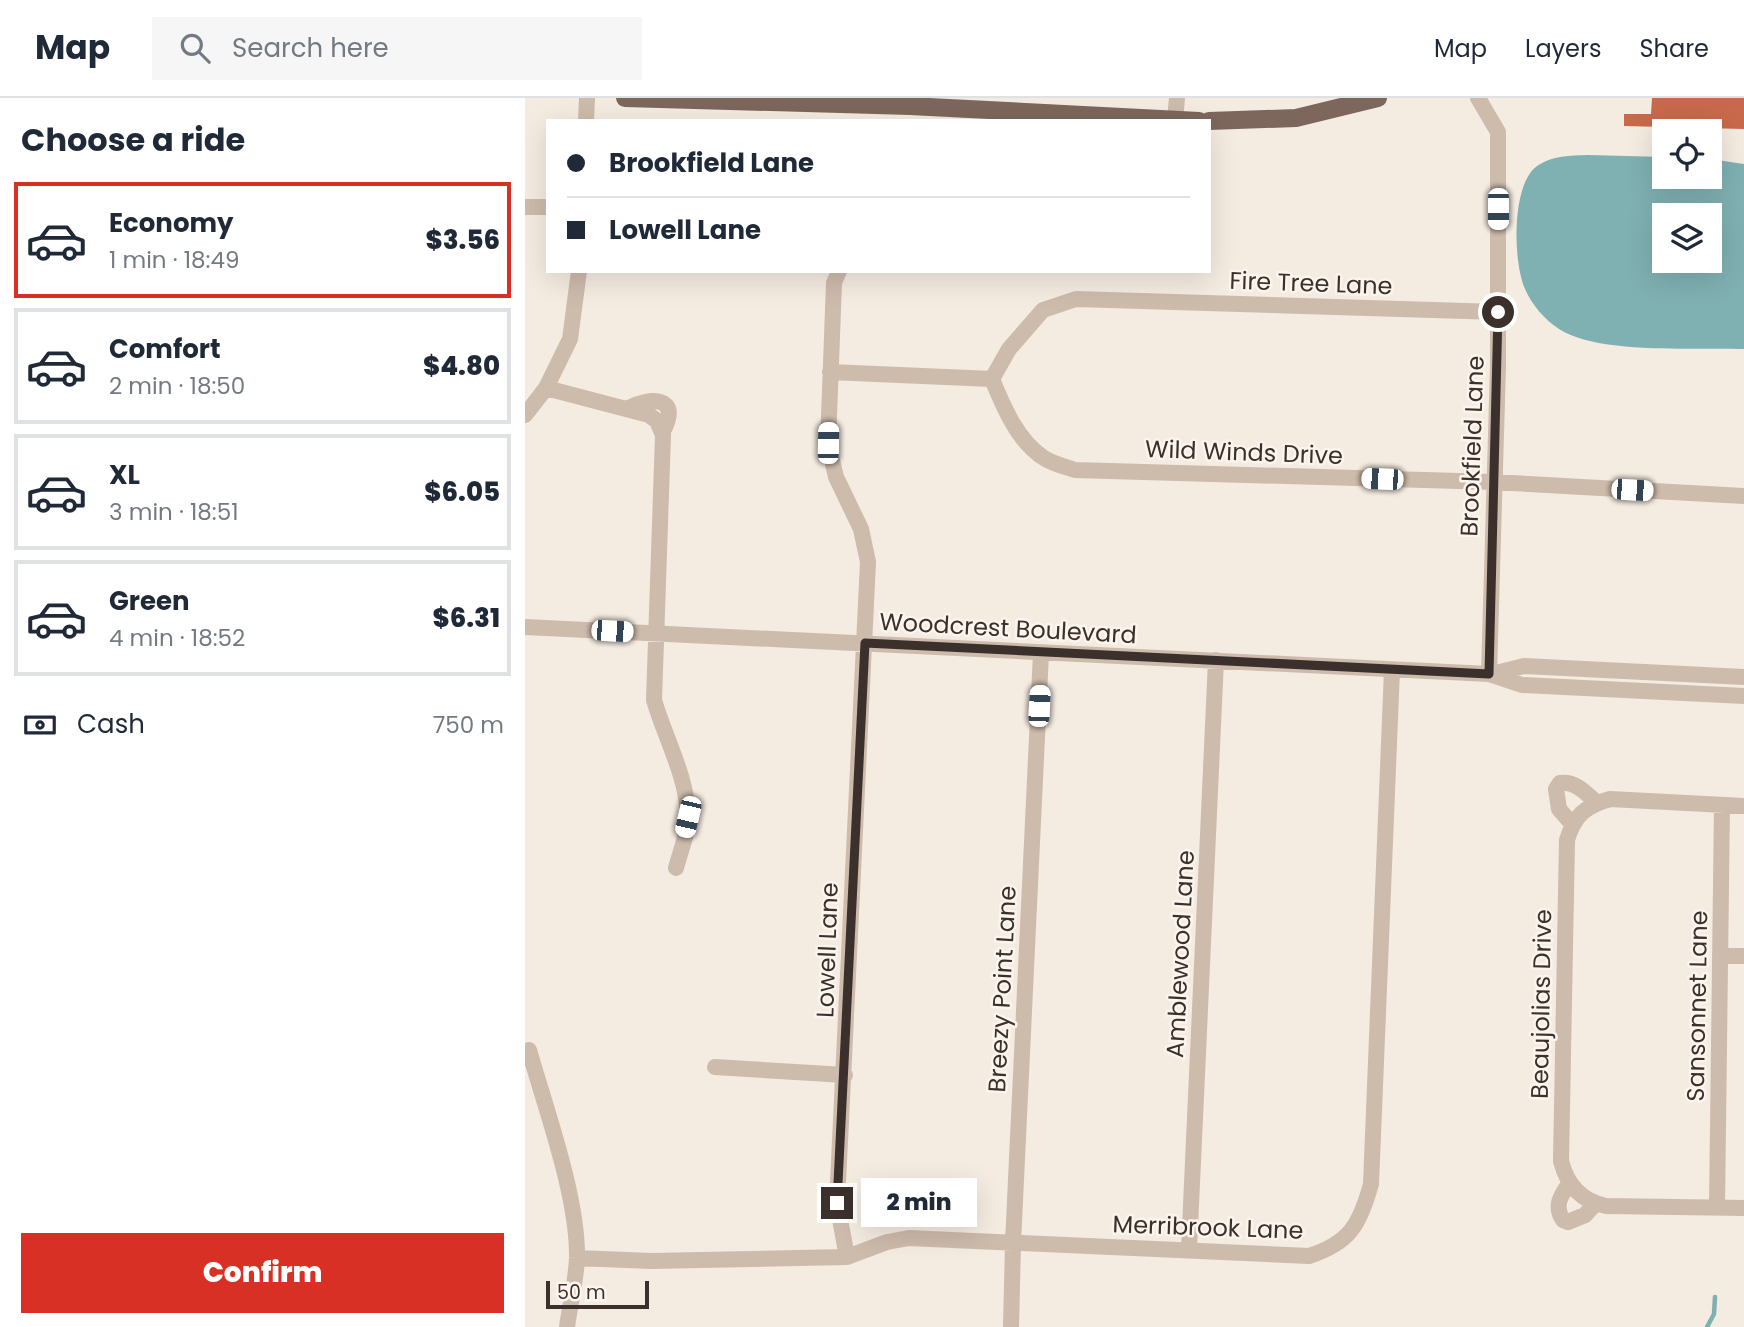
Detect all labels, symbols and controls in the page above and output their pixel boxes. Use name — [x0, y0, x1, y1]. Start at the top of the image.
search box — [152, 17, 642, 80]
text: Map — [35, 24, 110, 71]
icon: search — [176, 29, 214, 67]
text: Search here — [232, 30, 389, 66]
text: Map — [1434, 32, 1487, 65]
text: Layers — [1525, 32, 1601, 65]
text: Share — [1639, 32, 1709, 65]
text: Choose a ride — [21, 117, 245, 162]
map controls — [1652, 119, 1722, 273]
button: locate — [1652, 119, 1722, 189]
text: Brookfield Lane — [609, 145, 814, 181]
car — [1488, 188, 1509, 230]
button: layers — [1652, 203, 1722, 273]
text: Economy — [109, 205, 233, 241]
icon: car — [25, 209, 88, 272]
text: Lowell Lane — [609, 212, 761, 248]
text: $3.56 — [426, 222, 500, 258]
text: 1 min · 18:49 — [109, 244, 239, 276]
street label: Fire Tree Lane — [1229, 264, 1393, 302]
route start — [1482, 296, 1514, 328]
text: Comfort — [109, 331, 221, 367]
icon: car — [25, 335, 88, 398]
text: $4.80 — [423, 348, 500, 384]
street label: Brookfield Lane — [1452, 355, 1492, 537]
text: 2 min · 18:50 — [109, 370, 245, 402]
car — [818, 422, 839, 464]
street label: Wild Winds Drive — [1145, 432, 1343, 472]
text: XL — [109, 457, 140, 493]
icon: car — [25, 461, 88, 524]
car — [1361, 468, 1404, 490]
text: $6.05 — [424, 474, 500, 510]
car — [1611, 478, 1654, 502]
text: 3 min · 18:51 — [109, 496, 239, 528]
text: Green — [109, 583, 190, 619]
icon: car — [25, 587, 88, 650]
text: $6.31 — [433, 600, 500, 636]
street label: Woodcrest Boulevard — [879, 605, 1137, 651]
car — [591, 619, 634, 643]
text: 4 min · 18:52 — [109, 622, 245, 654]
car — [1028, 684, 1051, 728]
icon: cash — [21, 706, 59, 744]
text: Cash — [77, 706, 145, 742]
text: 750 m — [433, 709, 504, 741]
car — [674, 794, 703, 840]
street label: Amblewood Lane — [1158, 849, 1202, 1059]
street label: Lowell Lane — [808, 882, 846, 1018]
street label: Breezy Point Lane — [980, 885, 1024, 1093]
street label: Beaujolias Drive — [1523, 909, 1559, 1099]
street label: Sansonnet Lane — [1679, 910, 1715, 1102]
callout: 2 min — [861, 1178, 977, 1228]
text: 2 min — [887, 1186, 951, 1218]
route end — [821, 1187, 853, 1219]
street label: Merribrook Lane — [1112, 1207, 1304, 1247]
button: Confirm — [21, 1233, 504, 1313]
scale bar — [546, 1278, 649, 1310]
text: 50 m — [557, 1279, 606, 1306]

